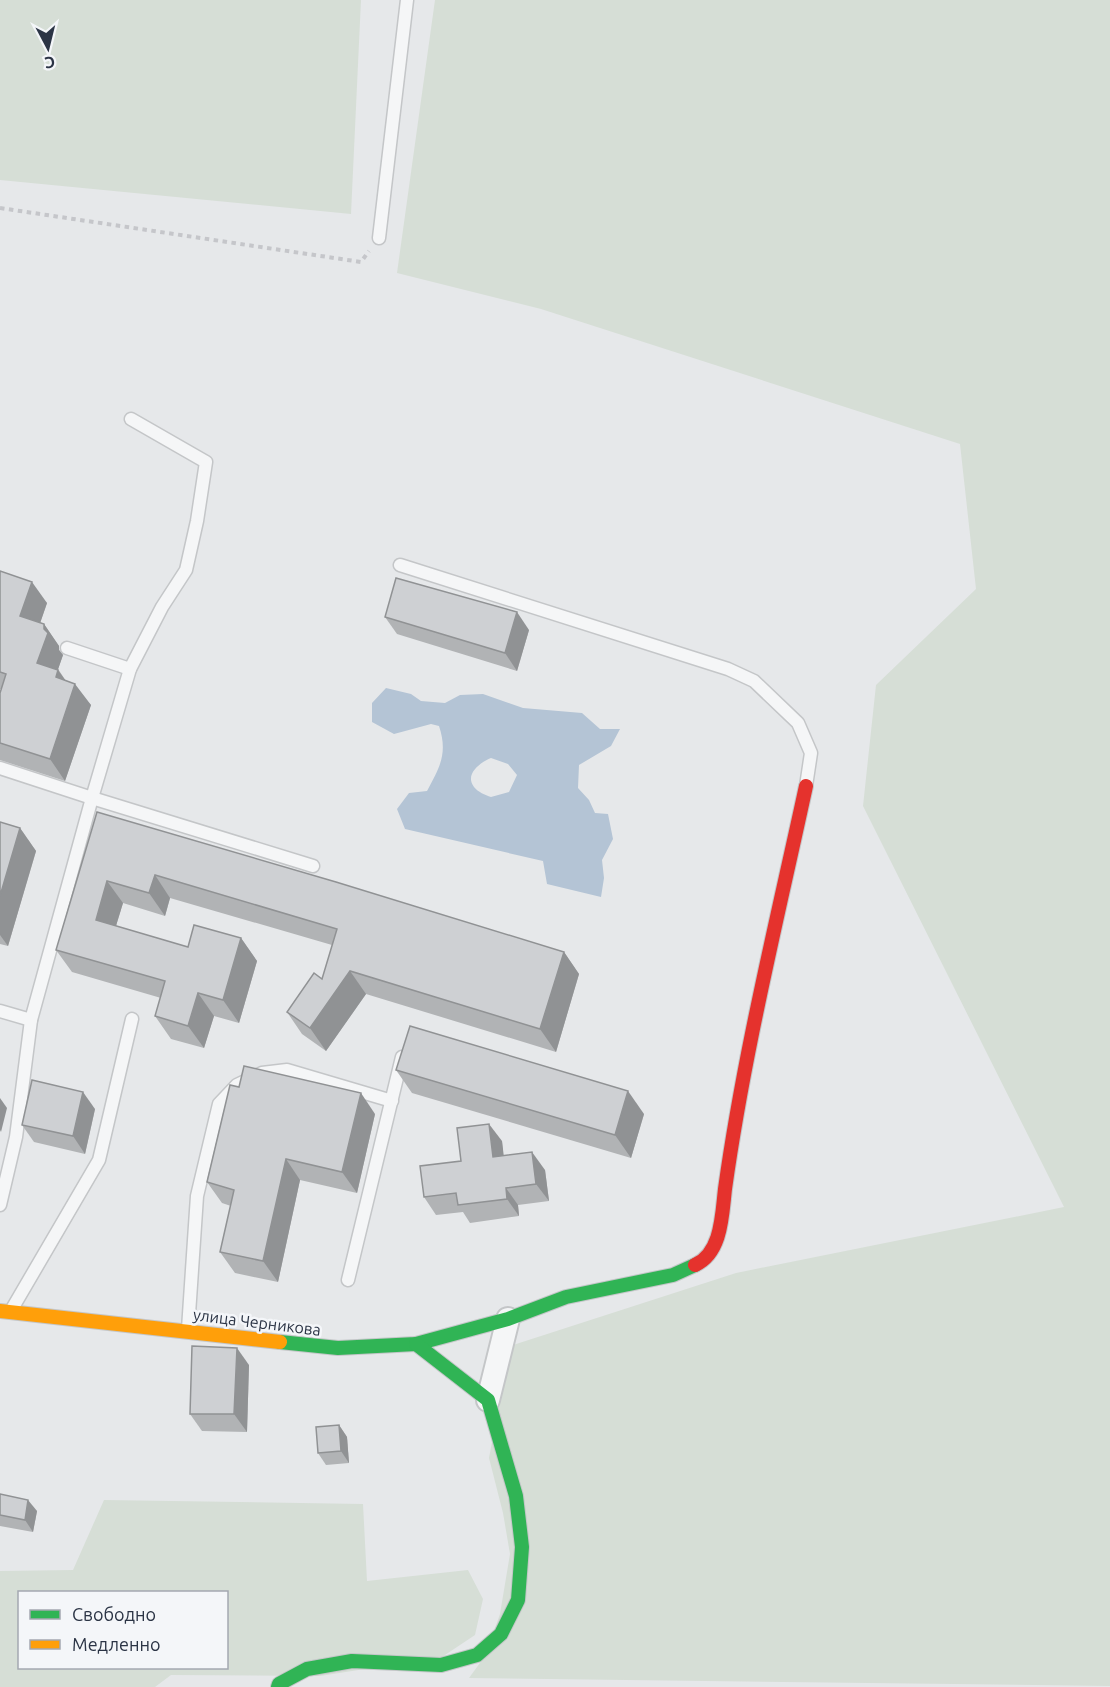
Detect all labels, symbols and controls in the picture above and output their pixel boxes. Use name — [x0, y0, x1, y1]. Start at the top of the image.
north arrow — [18, 18, 78, 78]
text: С — [44, 53, 56, 72]
street label: улица Черникова — [192, 1305, 322, 1339]
legend — [18, 1591, 228, 1669]
text: Свободно — [72, 1604, 156, 1624]
text: Медленно — [72, 1634, 161, 1654]

